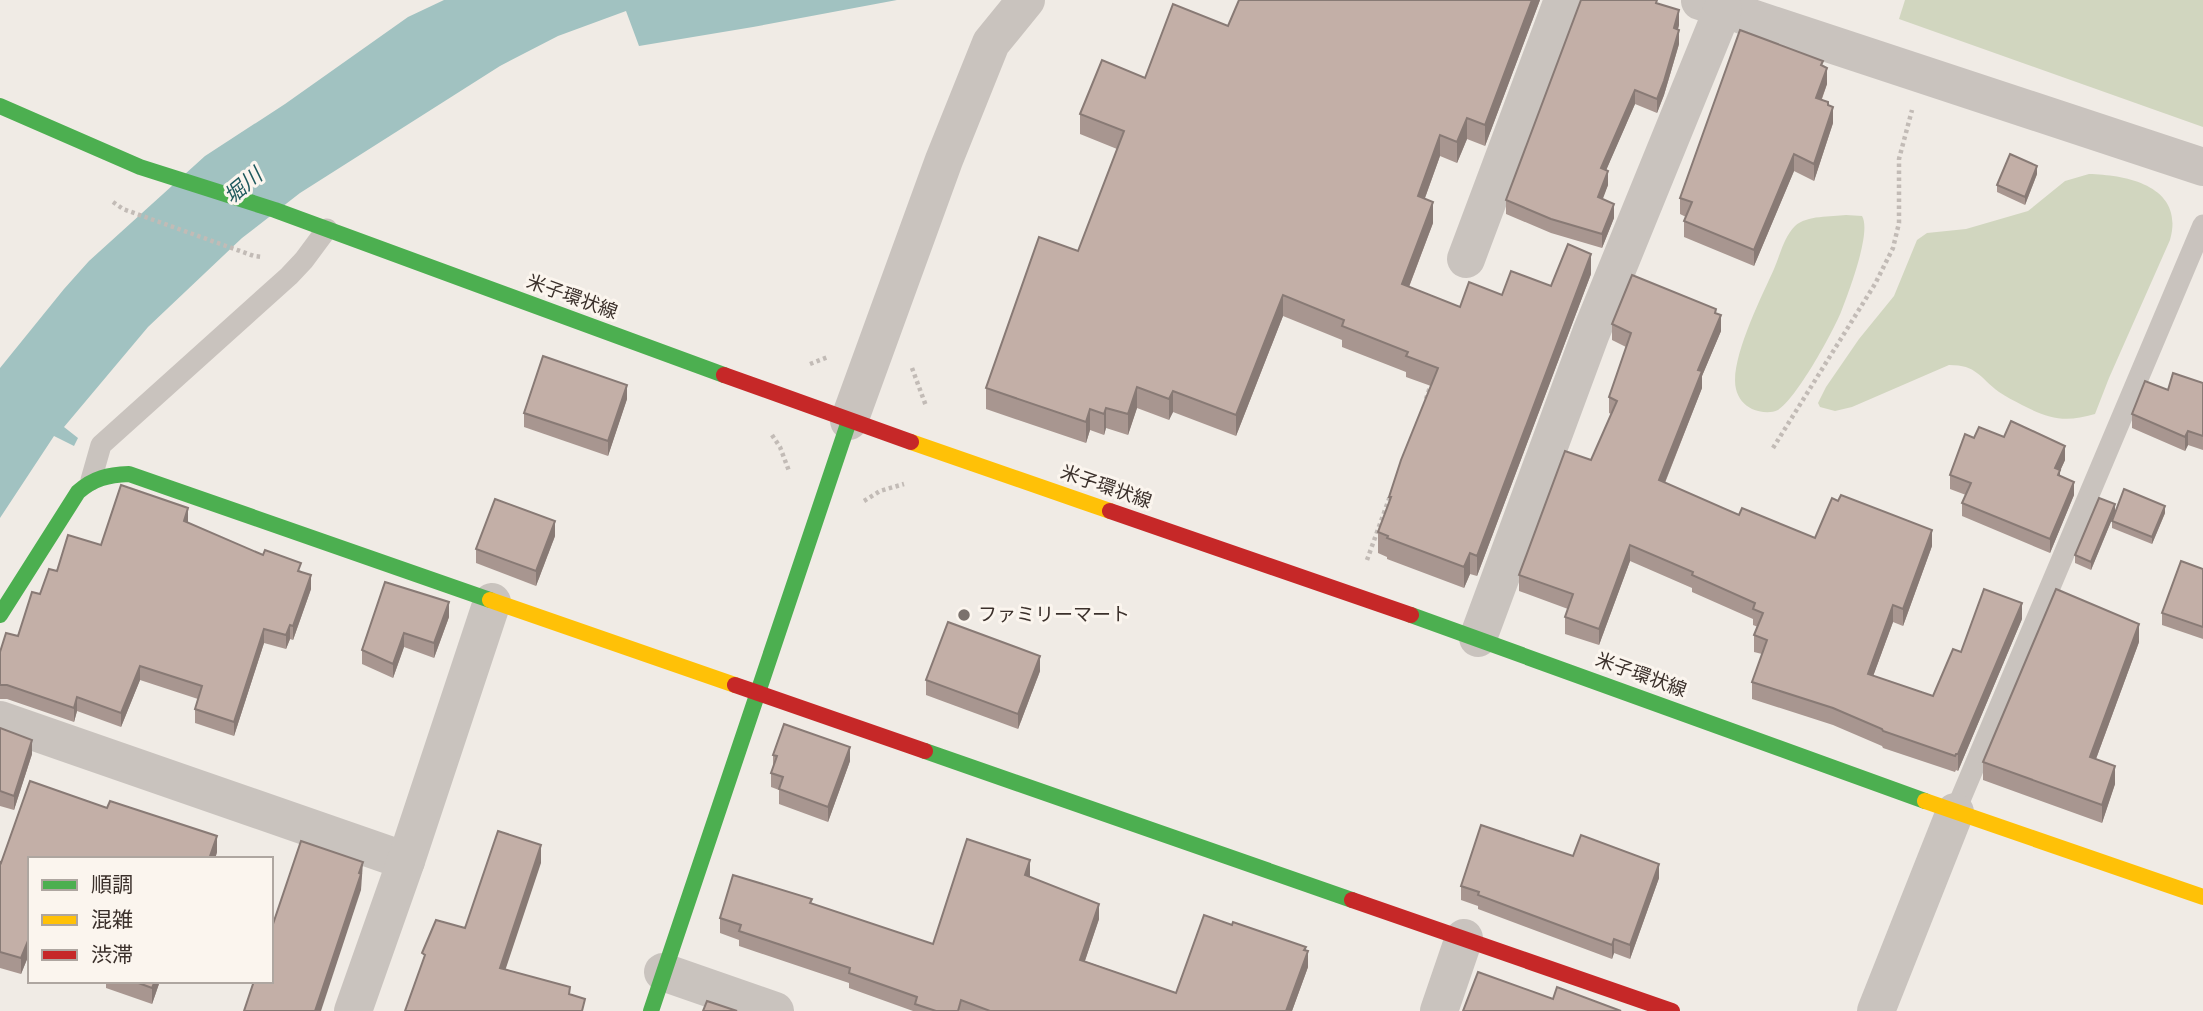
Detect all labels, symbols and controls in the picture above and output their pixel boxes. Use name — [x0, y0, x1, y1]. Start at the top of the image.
water label: 堀川 — [219, 161, 269, 209]
street label: 米子環状線 — [523, 269, 621, 325]
street label: 米子環状線 — [1057, 460, 1155, 514]
place label: ファミリーマート — [978, 603, 1130, 627]
marker: ファミリーマート — [956, 607, 972, 623]
street label: 米子環状線 — [1592, 647, 1690, 703]
legend — [28, 857, 273, 983]
text: 順調 — [91, 872, 133, 898]
text: 混雑 — [91, 907, 133, 933]
text: 渋滞 — [91, 942, 133, 968]

